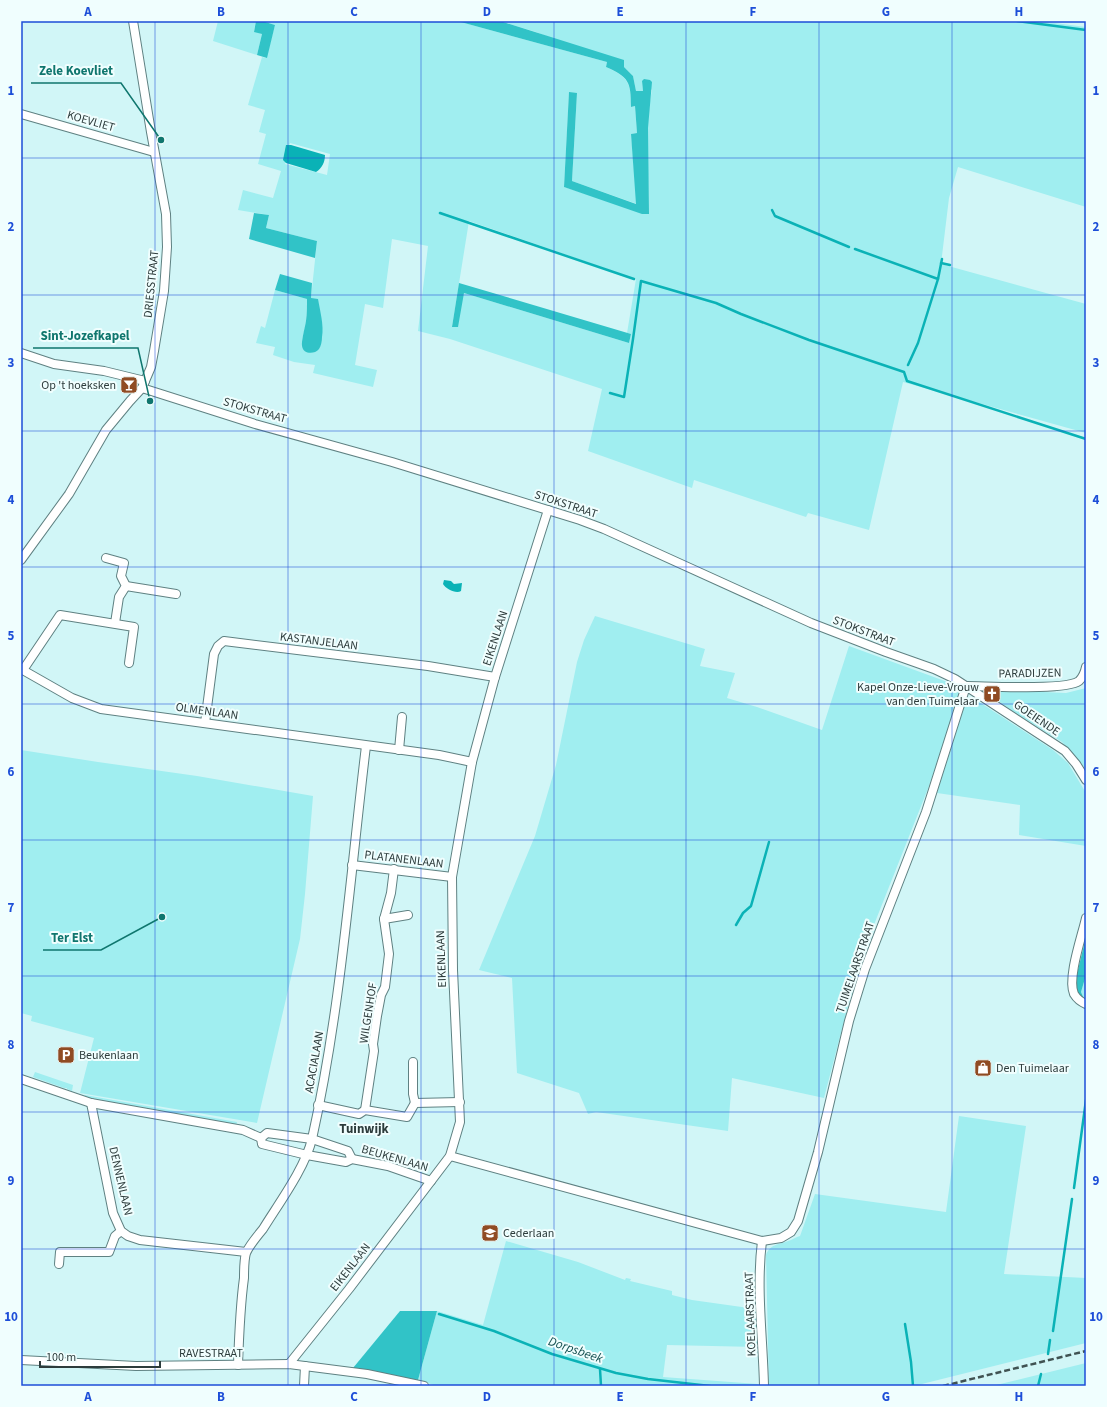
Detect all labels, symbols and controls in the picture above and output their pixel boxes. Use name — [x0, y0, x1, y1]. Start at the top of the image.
text: A — [83, 3, 92, 21]
text: B — [217, 3, 225, 21]
text: C — [350, 3, 358, 21]
text: D — [483, 3, 491, 21]
text: E — [616, 3, 624, 21]
text: F — [750, 3, 757, 21]
text: G — [882, 3, 890, 21]
text: H — [1015, 3, 1023, 21]
callout: Zele Koevliet — [31, 58, 121, 83]
text: Zele Koevliet — [39, 62, 113, 80]
text: 1 — [8, 82, 15, 100]
text: 1 — [1093, 82, 1100, 100]
street label: KOEVLIET — [65, 107, 117, 137]
text: 2 — [8, 218, 15, 236]
text: 2 — [1093, 218, 1100, 236]
street label: DRIESSTRAAT — [139, 249, 164, 319]
callout: Sint-Jozefkapel — [33, 323, 138, 348]
text: Sint-Jozefkapel — [40, 327, 130, 345]
text: 3 — [8, 354, 15, 372]
text: 3 — [1093, 354, 1100, 372]
bar icon: Op 't hoeksken — [119, 375, 139, 395]
place label: Op 't hoeksken — [41, 377, 116, 394]
street label: STOKSTRAAT — [221, 393, 289, 428]
street label: STOKSTRAAT — [532, 486, 600, 523]
text: 4 — [8, 491, 15, 509]
text: 4 — [1093, 491, 1100, 509]
street label: EIKENLAAN — [479, 608, 512, 668]
street label: STOKSTRAAT — [830, 612, 898, 651]
text: 5 — [8, 627, 15, 645]
text: 5 — [1093, 627, 1100, 645]
street label: KASTANJELAAN — [279, 628, 359, 655]
street label: PARADIJZEN — [998, 664, 1062, 683]
place label: Kapel Onze-Lieve-Vrouw van den Tuimelaar — [857, 679, 980, 710]
church icon: Kapel Onze-Lieve-Vrouw van den Tuimelaar — [982, 684, 1002, 704]
street label: GOEIENDE — [1010, 697, 1063, 740]
street label: OLMENLAAN — [174, 699, 239, 724]
text: 6 — [8, 763, 15, 781]
text: 6 — [1093, 763, 1100, 781]
street label: PLATANENLAAN — [363, 846, 444, 873]
text: 7 — [8, 899, 15, 917]
text: 7 — [1093, 899, 1100, 917]
street label: TUIMELAARSTRAAT — [832, 918, 879, 1015]
callout: Ter Elst — [43, 925, 101, 950]
text: Ter Elst — [51, 929, 93, 947]
street label: EIKENLAAN — [432, 930, 451, 988]
street label: WILGENHOF — [355, 981, 382, 1045]
street label: ACACIALAAN — [301, 1030, 328, 1094]
text: 8 — [8, 1036, 15, 1054]
text: 8 — [1093, 1036, 1100, 1054]
parking icon: Beukenlaan — [56, 1045, 76, 1065]
place label: Beukenlaan — [79, 1047, 139, 1064]
shop icon: Den Tuimelaar — [973, 1058, 993, 1078]
place label: Den Tuimelaar — [996, 1060, 1070, 1077]
district label: Tuinwijk — [339, 1120, 390, 1138]
street label: BEUKENLAAN — [359, 1141, 430, 1176]
street label: DENNENLAAN — [104, 1145, 137, 1217]
text: 9 — [8, 1172, 15, 1190]
text: 9 — [1093, 1172, 1100, 1190]
school or university icon: Cederlaan — [480, 1223, 500, 1243]
place label: Cederlaan — [503, 1225, 554, 1242]
street label: EIKENLAAN — [326, 1240, 375, 1295]
street label: KOELAARSTRAAT — [741, 1271, 760, 1357]
text: 10 — [4, 1308, 18, 1326]
text: 10 — [1089, 1308, 1103, 1326]
water label: Dorpsbeek — [546, 1332, 606, 1368]
scale bar — [40, 1343, 160, 1369]
street label: RAVESTRAAT — [179, 1345, 243, 1362]
text: 100 m — [46, 1349, 76, 1366]
text: A — [83, 1388, 92, 1406]
text: B — [217, 1388, 225, 1406]
text: C — [350, 1388, 358, 1406]
text: D — [483, 1388, 491, 1406]
text: E — [616, 1388, 624, 1406]
text: F — [750, 1388, 757, 1406]
text: G — [882, 1388, 890, 1406]
text: H — [1015, 1388, 1023, 1406]

